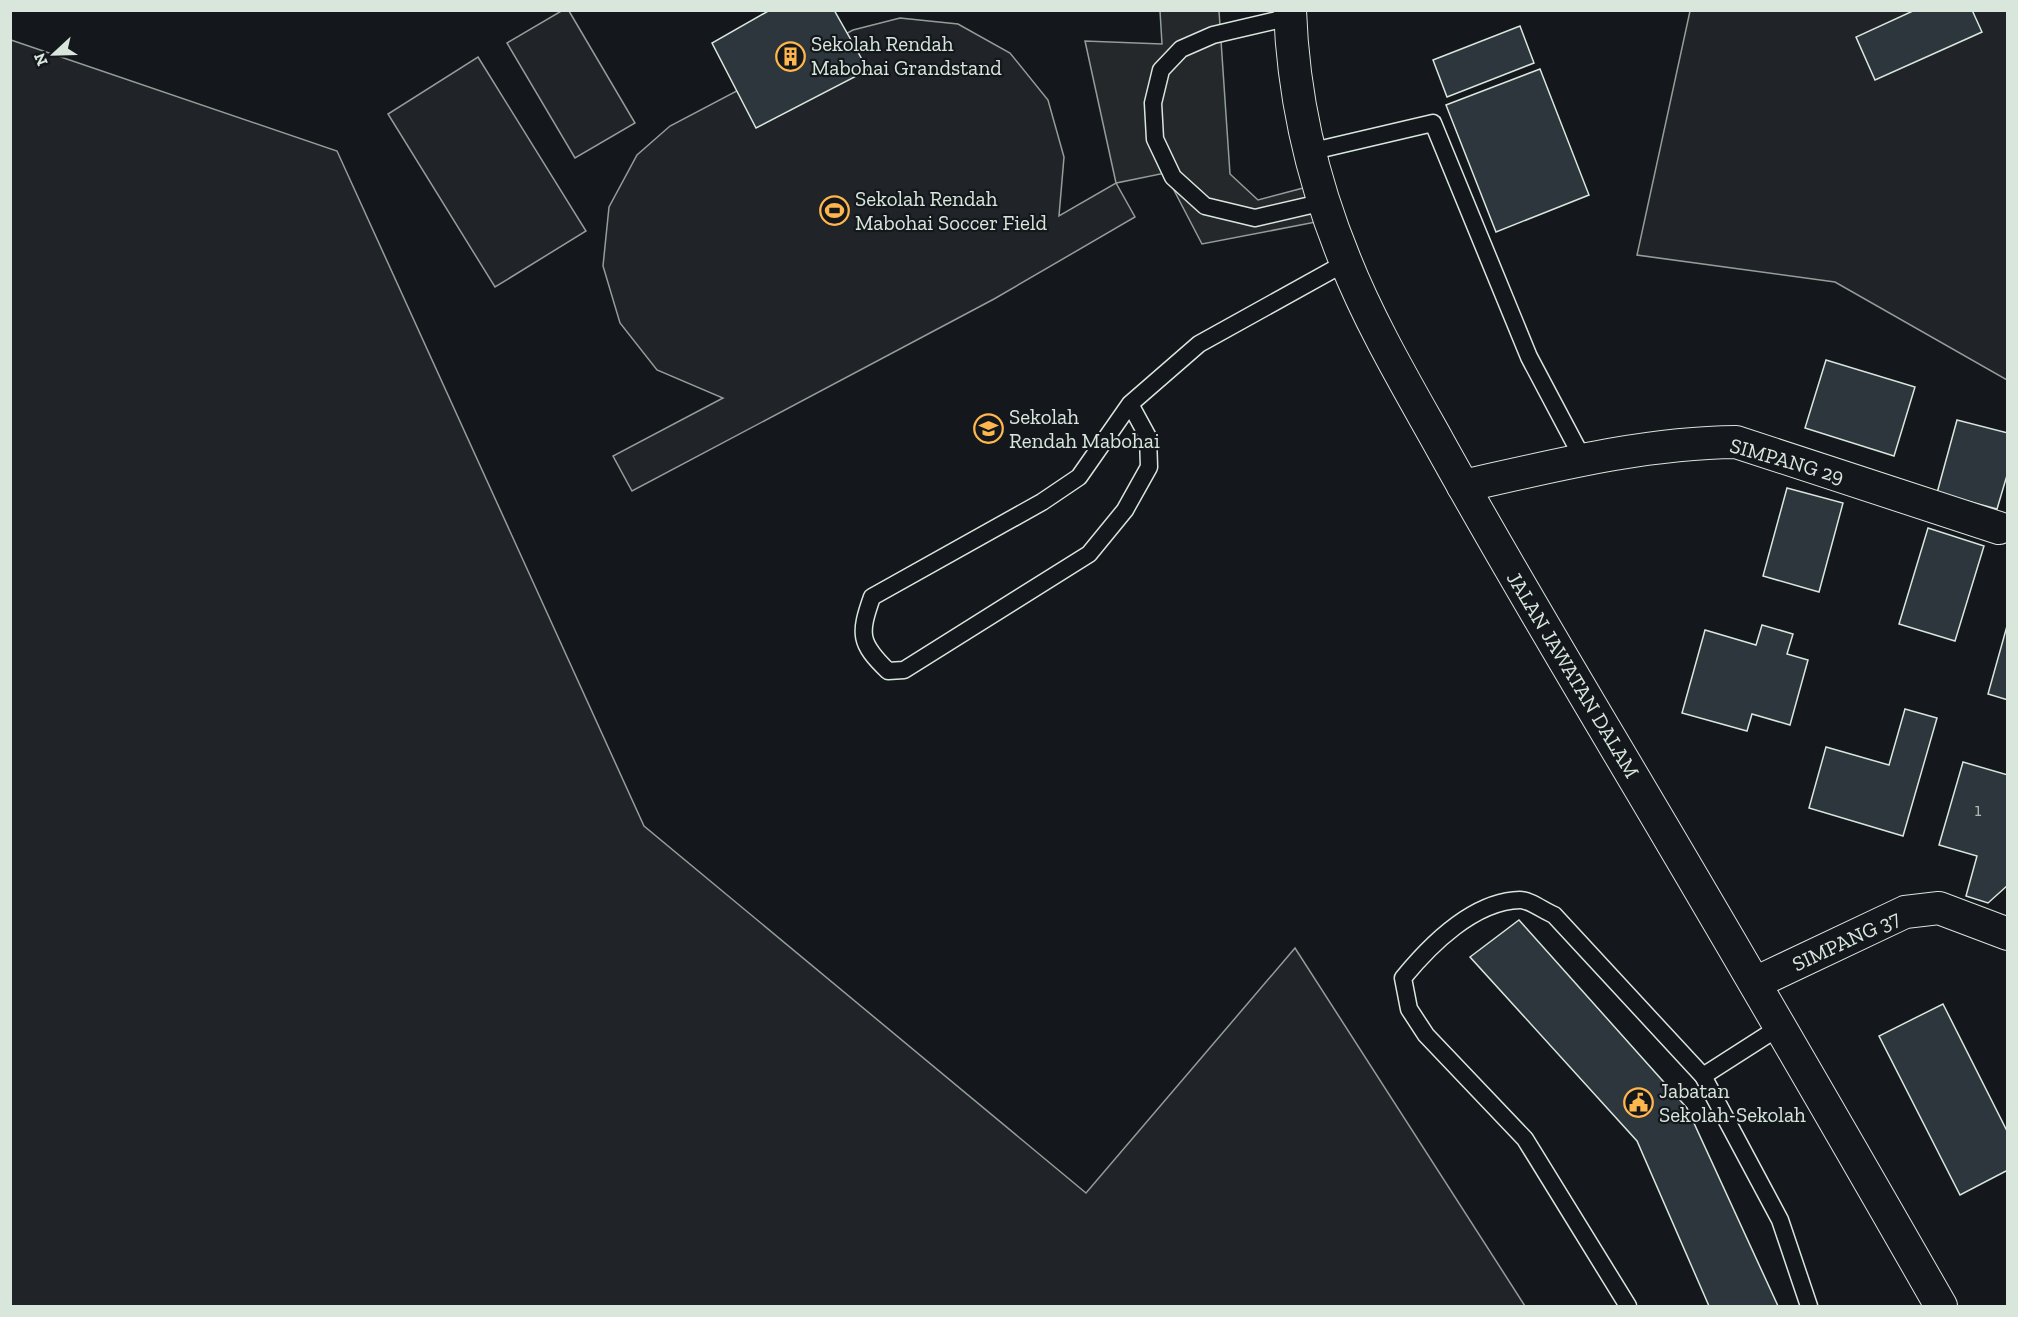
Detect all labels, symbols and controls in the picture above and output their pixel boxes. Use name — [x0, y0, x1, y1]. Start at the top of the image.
north arrow — [24, 24, 84, 84]
place label: Sekolah Rendah Mabohai Grandstand — [811, 31, 1002, 80]
building icon: Sekolah Rendah Mabohai Grandstand — [774, 40, 806, 72]
text: N — [29, 50, 52, 69]
place label: Sekolah Rendah Mabohai Soccer Field — [855, 186, 1048, 235]
sports icon: Sekolah Rendah Mabohai Soccer Field — [818, 195, 850, 227]
place label: Sekolah Rendah Mabohai — [1009, 404, 1160, 453]
school or university icon: Sekolah Rendah Mabohai — [972, 413, 1004, 445]
street label: SIMPANG 29 — [1727, 432, 1847, 489]
street label: JALAN JAWATAN DALAM — [1502, 567, 1645, 783]
house number: 1 — [1975, 799, 1982, 821]
street label: SIMPANG 37 — [1788, 905, 1904, 976]
place label: Jabatan Sekolah-Sekolah — [1659, 1078, 1806, 1127]
public building icon: Jabatan Sekolah-Sekolah — [1622, 1087, 1654, 1119]

